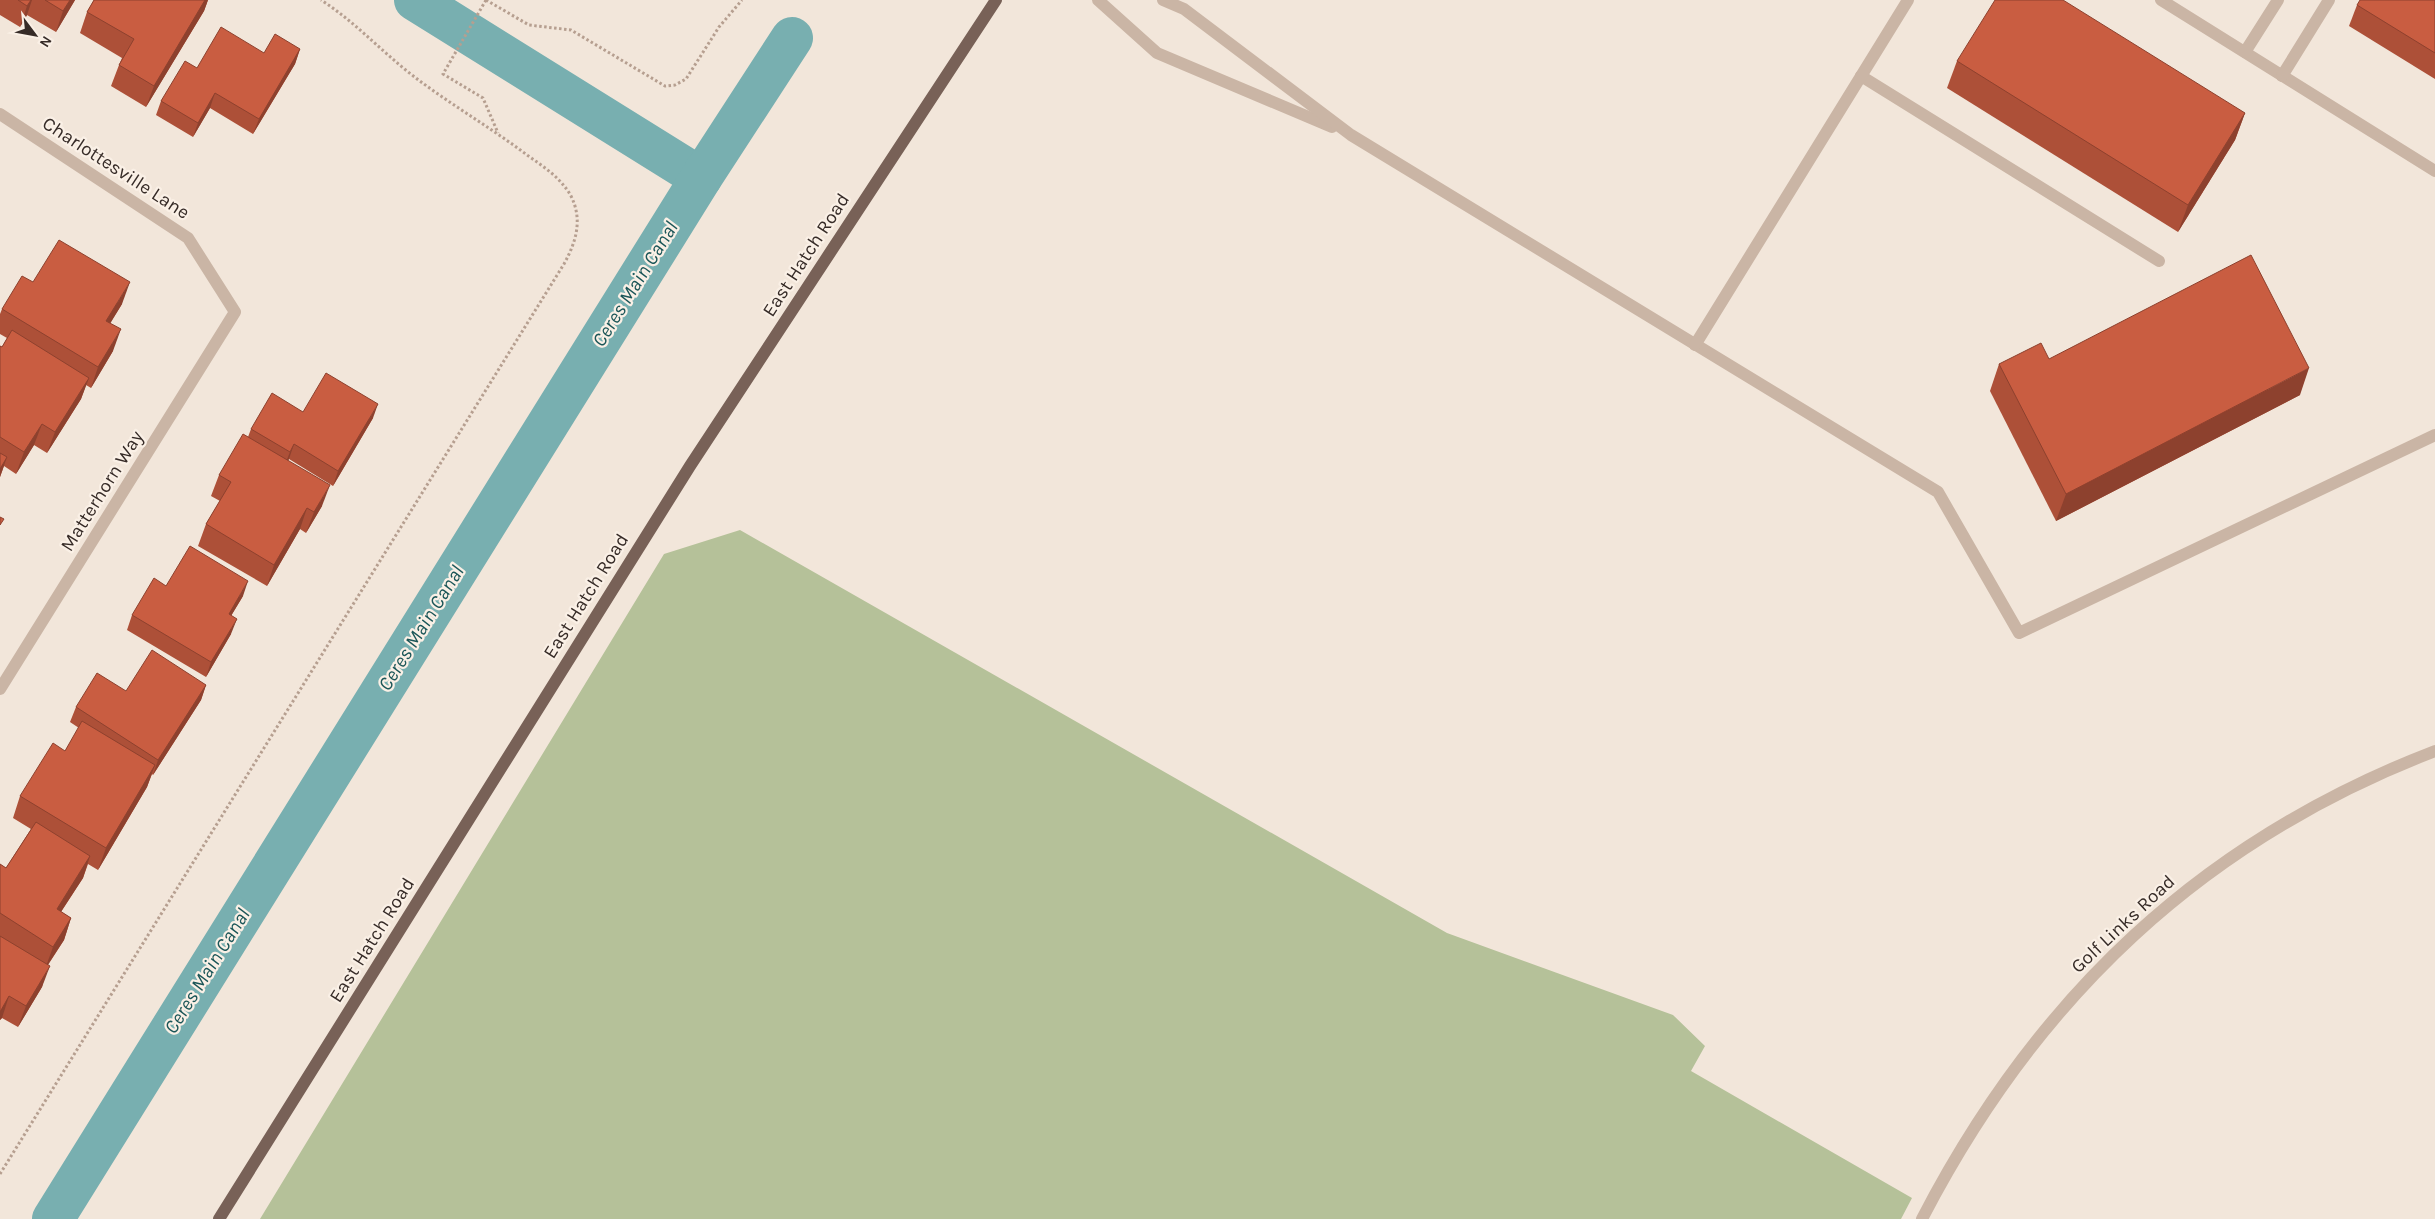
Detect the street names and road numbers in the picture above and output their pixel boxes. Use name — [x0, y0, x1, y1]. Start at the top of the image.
street label: Charlottesville Lane — [38, 112, 194, 224]
street label: East Hatch Road — [758, 189, 854, 321]
street label: Matterhorn Way — [56, 427, 148, 555]
street label: East Hatch Road — [539, 530, 633, 662]
street label: Golf Links Road — [2067, 870, 2179, 978]
street label: East Hatch Road — [325, 874, 419, 1006]

